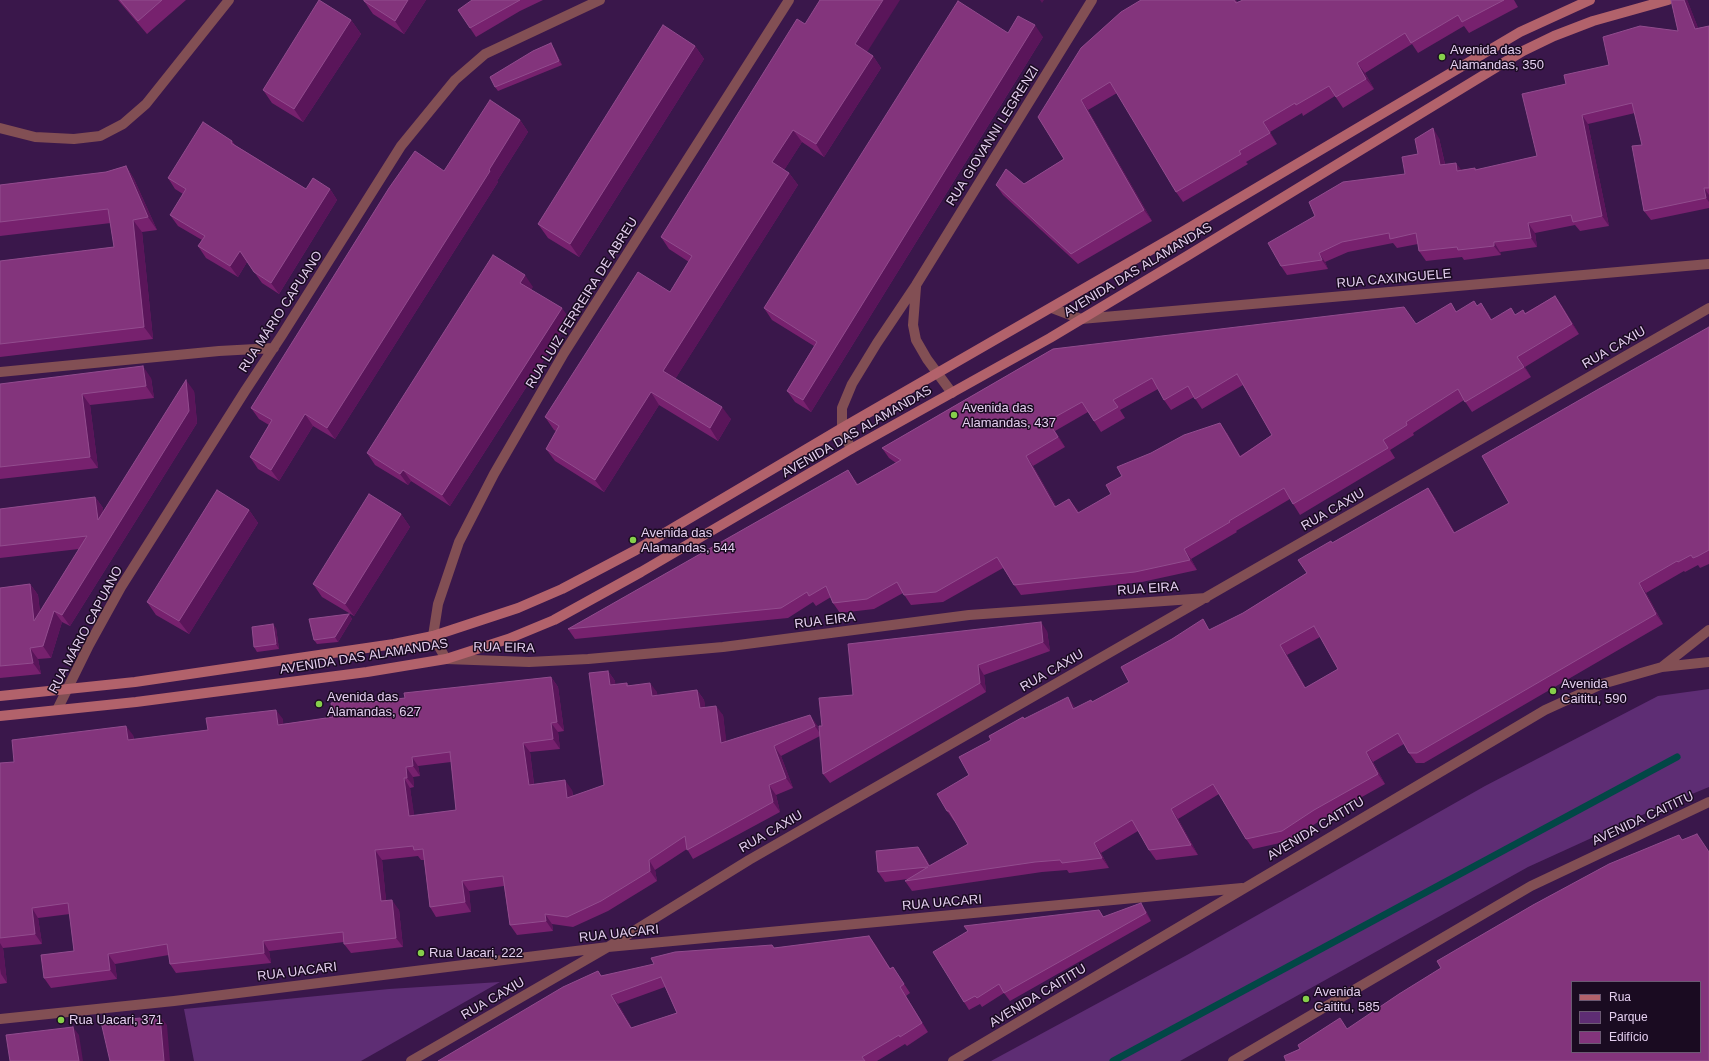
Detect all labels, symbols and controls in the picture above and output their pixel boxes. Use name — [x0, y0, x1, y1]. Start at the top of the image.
place label: Avenida das Alamandas, 350 — [1450, 42, 1544, 73]
marker: Avenida das Alamandas, 350 — [1437, 52, 1447, 62]
street label: RUA GIOVANNI LEGRENZI — [943, 63, 1043, 209]
street label: RUA LUIZ FERREIRA DE ABREU — [523, 215, 641, 391]
street label: AVENIDA DAS ALAMANDAS — [1061, 219, 1215, 321]
street label: RUA MÁRIO CAPUANO — [236, 248, 326, 376]
street label: RUA CAXINGUELE — [1336, 266, 1452, 292]
street label: RUA CAXIU — [1579, 324, 1649, 372]
street label: AVENIDA DAS ALAMANDAS — [779, 383, 935, 481]
place label: Avenida das Alamandas, 437 — [962, 400, 1056, 431]
marker: Avenida das Alamandas, 437 — [949, 410, 959, 420]
street label: RUA CAXIU — [1298, 486, 1368, 534]
place label: Avenida das Alamandas, 544 — [641, 525, 735, 556]
marker: Avenida das Alamandas, 544 — [628, 535, 638, 545]
street label: RUA MÁRIO CAPUANO — [46, 564, 126, 696]
street label: RUA EIRA — [1117, 579, 1179, 599]
street label: RUA EIRA — [794, 610, 856, 632]
street label: AVENIDA DAS ALAMANDAS — [279, 636, 449, 678]
street label: RUA EIRA — [473, 640, 535, 656]
street label: RUA CAXIU — [1017, 647, 1087, 695]
place label: Avenida Caititu, 590 — [1561, 676, 1627, 707]
marker: Avenida Caititu, 590 — [1548, 686, 1558, 696]
place label: Avenida das Alamandas, 627 — [327, 689, 421, 720]
marker: Avenida das Alamandas, 627 — [314, 699, 324, 709]
street label: AVENIDA CAITITU — [1590, 789, 1696, 849]
street label: AVENIDA CAITITU — [1265, 794, 1367, 864]
street label: RUA CAXIU — [736, 808, 806, 856]
street label: RUA UACARI — [901, 892, 983, 914]
street label: RUA UACARI — [578, 922, 660, 946]
place label: Rua Uacari, 222 — [429, 945, 523, 961]
marker: Rua Uacari, 222 — [416, 948, 426, 958]
street label: RUA UACARI — [256, 959, 338, 985]
street label: AVENIDA CAITITU — [987, 961, 1089, 1031]
street label: RUA CAXIU — [458, 975, 528, 1023]
legend — [1571, 981, 1701, 1053]
place label: Avenida Caititu, 585 — [1314, 984, 1380, 1015]
text: Rua — [1609, 990, 1631, 1004]
marker: Avenida Caititu, 585 — [1301, 994, 1311, 1004]
text: Parque — [1609, 1010, 1648, 1024]
place label: Rua Uacari, 371 — [69, 1012, 163, 1028]
marker: Rua Uacari, 371 — [56, 1015, 66, 1025]
text: Edifício — [1609, 1030, 1648, 1044]

